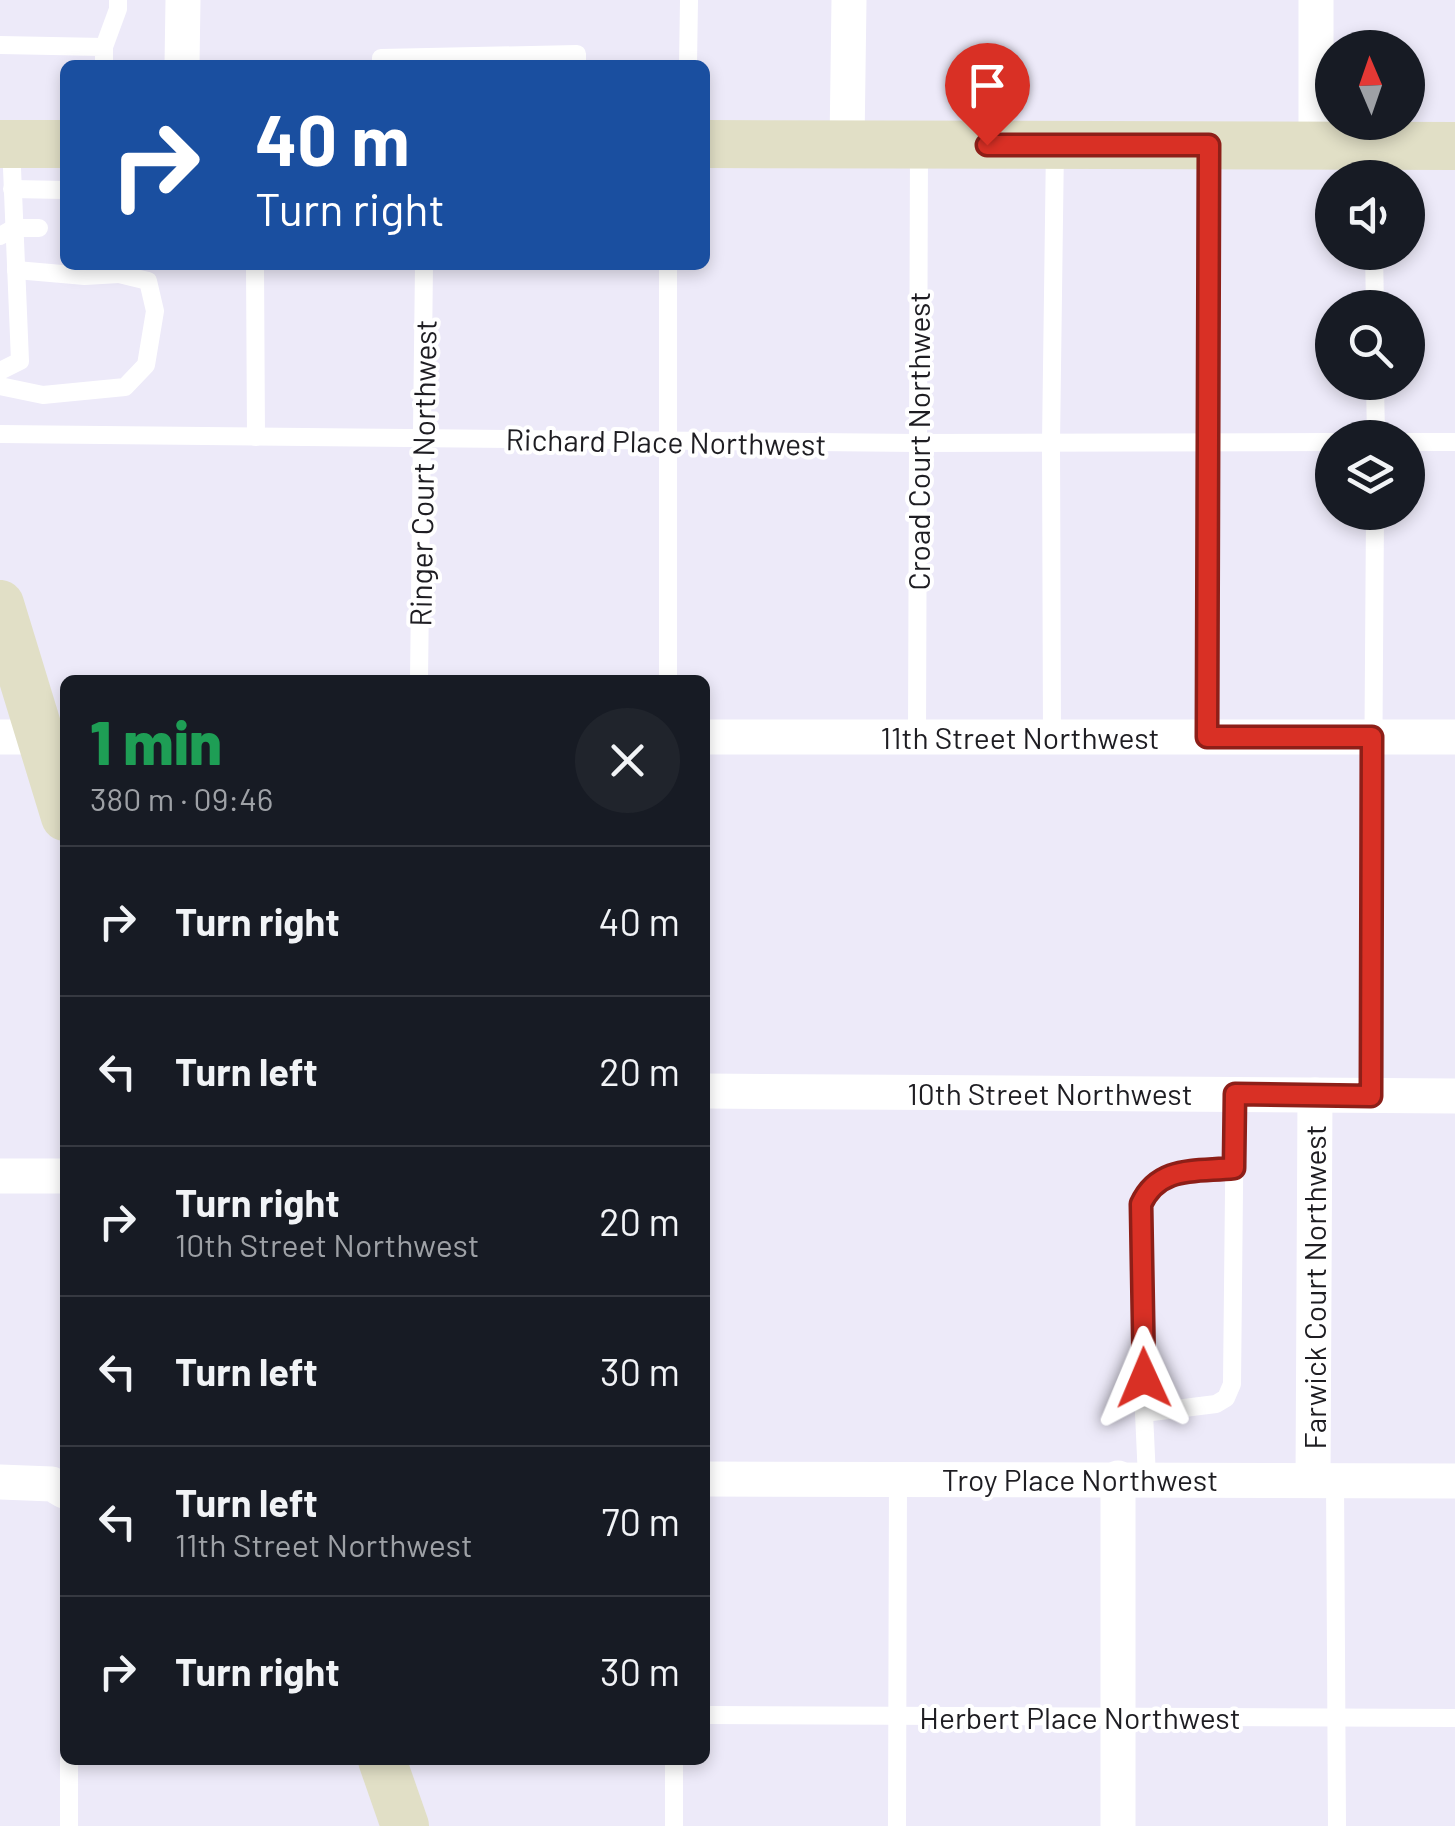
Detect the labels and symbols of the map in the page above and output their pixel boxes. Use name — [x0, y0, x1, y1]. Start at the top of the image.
north arrow — [1315, 30, 1425, 140]
pin — [945, 43, 1030, 146]
street label: Croad Court Northwest — [900, 292, 936, 590]
street label: Ringer Court Northwest — [401, 319, 443, 627]
street label: Richard Place Northwest — [505, 420, 827, 462]
street label: 11th Street Northwest — [880, 719, 1160, 755]
street label: 10th Street Northwest — [907, 1075, 1193, 1111]
street label: Farwick Court Northwest — [1296, 1125, 1332, 1449]
position arrow — [1092, 1326, 1196, 1430]
street label: Troy Place Northwest — [942, 1461, 1218, 1497]
street label: Herbert Place Northwest — [919, 1699, 1241, 1735]

